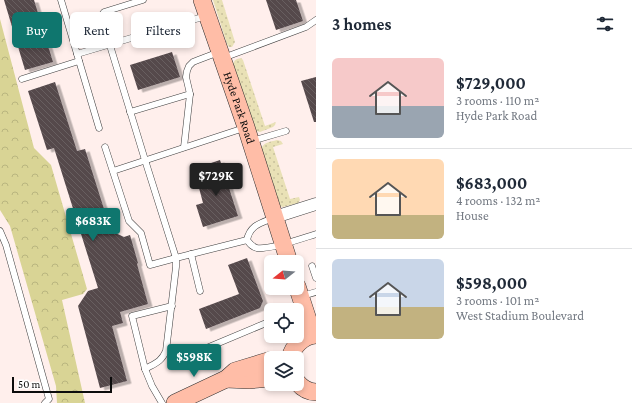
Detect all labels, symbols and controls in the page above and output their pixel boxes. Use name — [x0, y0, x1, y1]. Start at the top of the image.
chip: Buy — [12, 12, 62, 48]
chip: Rent — [70, 12, 123, 48]
chip: Filters — [131, 12, 195, 48]
icon: filters — [594, 13, 616, 35]
text: 3 homes — [332, 15, 391, 34]
street label: Hyde Park Road — [220, 70, 258, 146]
icon: home — [364, 74, 412, 122]
text: $729,000 — [456, 74, 526, 93]
text: 3 rooms · 110 m² — [456, 93, 539, 108]
text: Hyde Park Road — [456, 108, 537, 123]
pin: $729K — [188, 163, 244, 197]
text: $729K — [199, 168, 233, 183]
text: $683,000 — [456, 174, 527, 193]
icon: home — [364, 175, 412, 223]
text: 4 rooms · 132 m² — [456, 193, 540, 208]
pin: $683K — [65, 208, 121, 242]
text: House — [456, 208, 489, 223]
text: $683K — [75, 213, 111, 228]
north arrow — [264, 255, 304, 295]
map controls — [264, 255, 304, 391]
text: $598,000 — [456, 274, 527, 293]
icon: home — [364, 275, 412, 323]
text: 3 rooms · 101 m² — [456, 293, 539, 308]
button: locate — [264, 303, 304, 343]
text: West Stadium Boulevard — [456, 308, 584, 323]
pin: $598K — [166, 344, 222, 378]
text: $598K — [176, 349, 212, 364]
button: layers — [264, 351, 304, 391]
scale bar — [12, 375, 112, 394]
text: 50 m — [18, 378, 40, 390]

